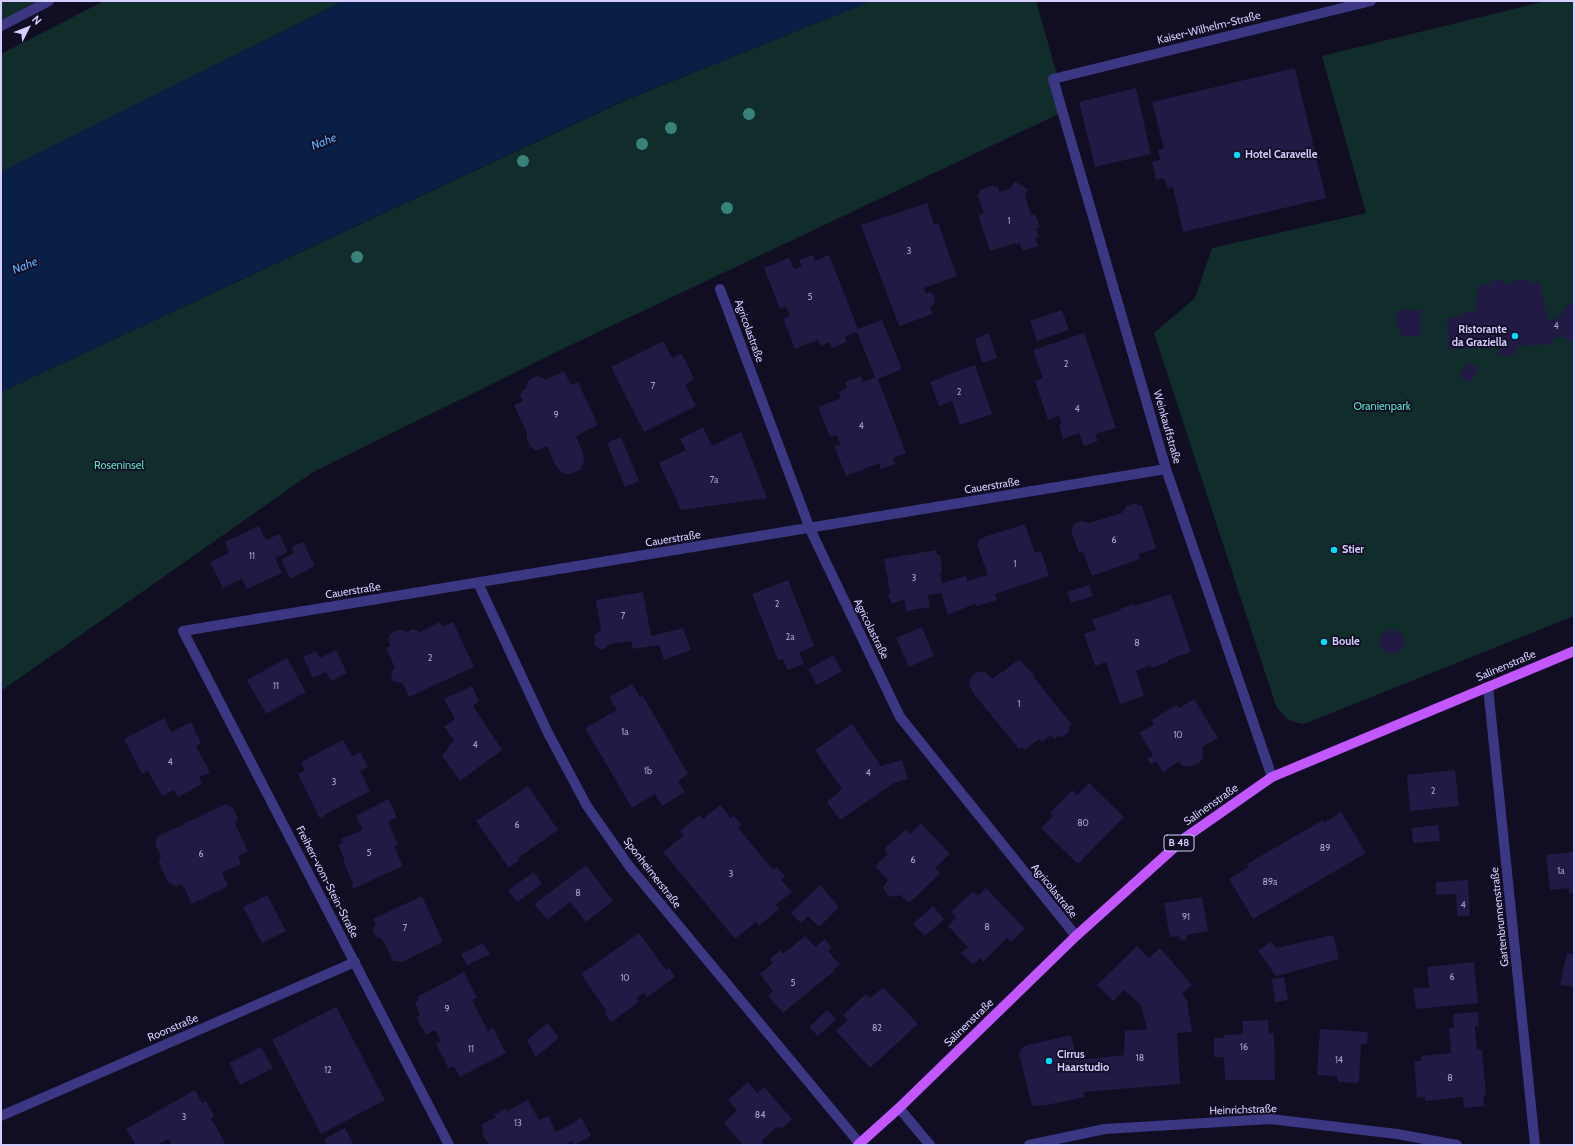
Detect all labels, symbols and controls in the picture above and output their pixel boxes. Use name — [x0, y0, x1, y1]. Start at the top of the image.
north arrow — [8, 8, 48, 48]
street label: Kaiser-Wilhelm-Straße — [1156, 9, 1262, 47]
text: N — [29, 12, 45, 28]
water label: Nahe — [309, 130, 339, 154]
place label: Hotel Caravelle — [1245, 148, 1317, 162]
marker: Hotel Caravelle — [1232, 150, 1242, 160]
house number: 1 — [1008, 216, 1010, 226]
house number: 3 — [907, 246, 911, 256]
water label: Nahe — [10, 254, 40, 278]
house number: 5 — [808, 292, 812, 302]
street label: Agricolastraße — [732, 298, 766, 364]
house number: 4 — [1553, 321, 1559, 331]
place label: Ristorante da Graziella — [1452, 323, 1507, 349]
marker: Ristorante da Graziella — [1510, 331, 1520, 341]
house number: 2 — [1064, 359, 1068, 369]
house number: 7 — [651, 381, 655, 391]
house number: 2 — [957, 387, 961, 397]
street label: Weinkauffstraße — [1150, 389, 1184, 465]
park label: Oranienpark — [1353, 400, 1411, 414]
house number: 4 — [1074, 404, 1080, 414]
house number: 9 — [553, 410, 559, 420]
house number: 4 — [858, 421, 864, 431]
park label: Roseninsel — [94, 459, 144, 473]
house number: 7a — [710, 475, 718, 485]
street label: Cauerstraße — [963, 475, 1021, 497]
street label: Cauerstraße — [644, 528, 702, 550]
house number: 6 — [1111, 535, 1117, 545]
place label: Stier — [1342, 543, 1364, 557]
marker: Stier — [1329, 545, 1339, 555]
house number: 11 — [249, 551, 255, 561]
house number: 1 — [1014, 559, 1016, 569]
house number: 3 — [912, 573, 916, 583]
street label: Cauerstraße — [324, 580, 382, 602]
street label: Agricolastraße — [851, 597, 891, 661]
house number: 2 — [775, 599, 779, 609]
house number: 7 — [621, 611, 625, 621]
house number: 2a — [785, 632, 795, 642]
place label: Boule — [1332, 635, 1360, 649]
marker: Boule — [1319, 637, 1329, 647]
house number: 8 — [1134, 638, 1140, 648]
street label: Salinenstraße — [1474, 648, 1538, 684]
house number: 2 — [428, 653, 432, 663]
house number: 11 — [273, 681, 279, 691]
house number: 1 — [1018, 699, 1020, 709]
house number: 1a — [621, 727, 629, 737]
house number: 10 — [1173, 730, 1183, 740]
house number: 4 — [472, 740, 478, 750]
house number: 4 — [167, 757, 173, 767]
house number: 1b — [644, 766, 652, 776]
house number: 4 — [865, 768, 871, 778]
house number: 3 — [332, 777, 336, 787]
street label: Salinenstraße — [1181, 781, 1241, 829]
house number: 2 — [1431, 786, 1435, 796]
house number: 80 — [1077, 818, 1089, 828]
house number: 6 — [514, 820, 520, 830]
street label: Freiherr-vom-Stein-Straße — [293, 824, 361, 940]
street label: Sponheimerstraße — [620, 835, 684, 911]
road number: B 48 — [1164, 835, 1194, 851]
house number: 89 — [1320, 843, 1330, 853]
house number: 5 — [367, 848, 371, 858]
house number: 6 — [198, 849, 204, 859]
house number: 6 — [910, 855, 916, 865]
street label: Agricolastraße — [1028, 861, 1080, 921]
house number: 1a — [1557, 866, 1565, 876]
street label: Gartenbrunnenstraße — [1488, 867, 1512, 967]
house number: 3 — [729, 869, 733, 879]
house number: 89a — [1263, 877, 1277, 887]
house number: 8 — [575, 888, 581, 898]
house number: 4 — [1460, 900, 1466, 910]
house number: 91 — [1182, 912, 1190, 922]
house number: 8 — [984, 922, 990, 932]
house number: 7 — [403, 923, 407, 933]
house number: 6 — [1449, 972, 1455, 982]
house number: 10 — [620, 973, 630, 983]
house number: 5 — [791, 978, 795, 988]
street label: Salinenstraße — [942, 996, 996, 1050]
house number: 9 — [444, 1004, 450, 1014]
street label: Roonstraße — [146, 1011, 200, 1045]
house number: 82 — [872, 1023, 882, 1033]
house number: 16 — [1240, 1042, 1248, 1052]
house number: 11 — [468, 1044, 474, 1054]
place label: Cirrus Haarstudio — [1057, 1048, 1109, 1074]
house number: 18 — [1136, 1053, 1144, 1063]
house number: 14 — [1335, 1055, 1343, 1065]
marker: Cirrus Haarstudio — [1044, 1056, 1054, 1066]
house number: 12 — [324, 1065, 332, 1075]
house number: 8 — [1447, 1073, 1453, 1083]
street label: Heinrichstraße — [1209, 1102, 1277, 1118]
house number: 84 — [755, 1110, 765, 1120]
house number: 3 — [182, 1112, 186, 1122]
house number: 13 — [514, 1118, 522, 1128]

